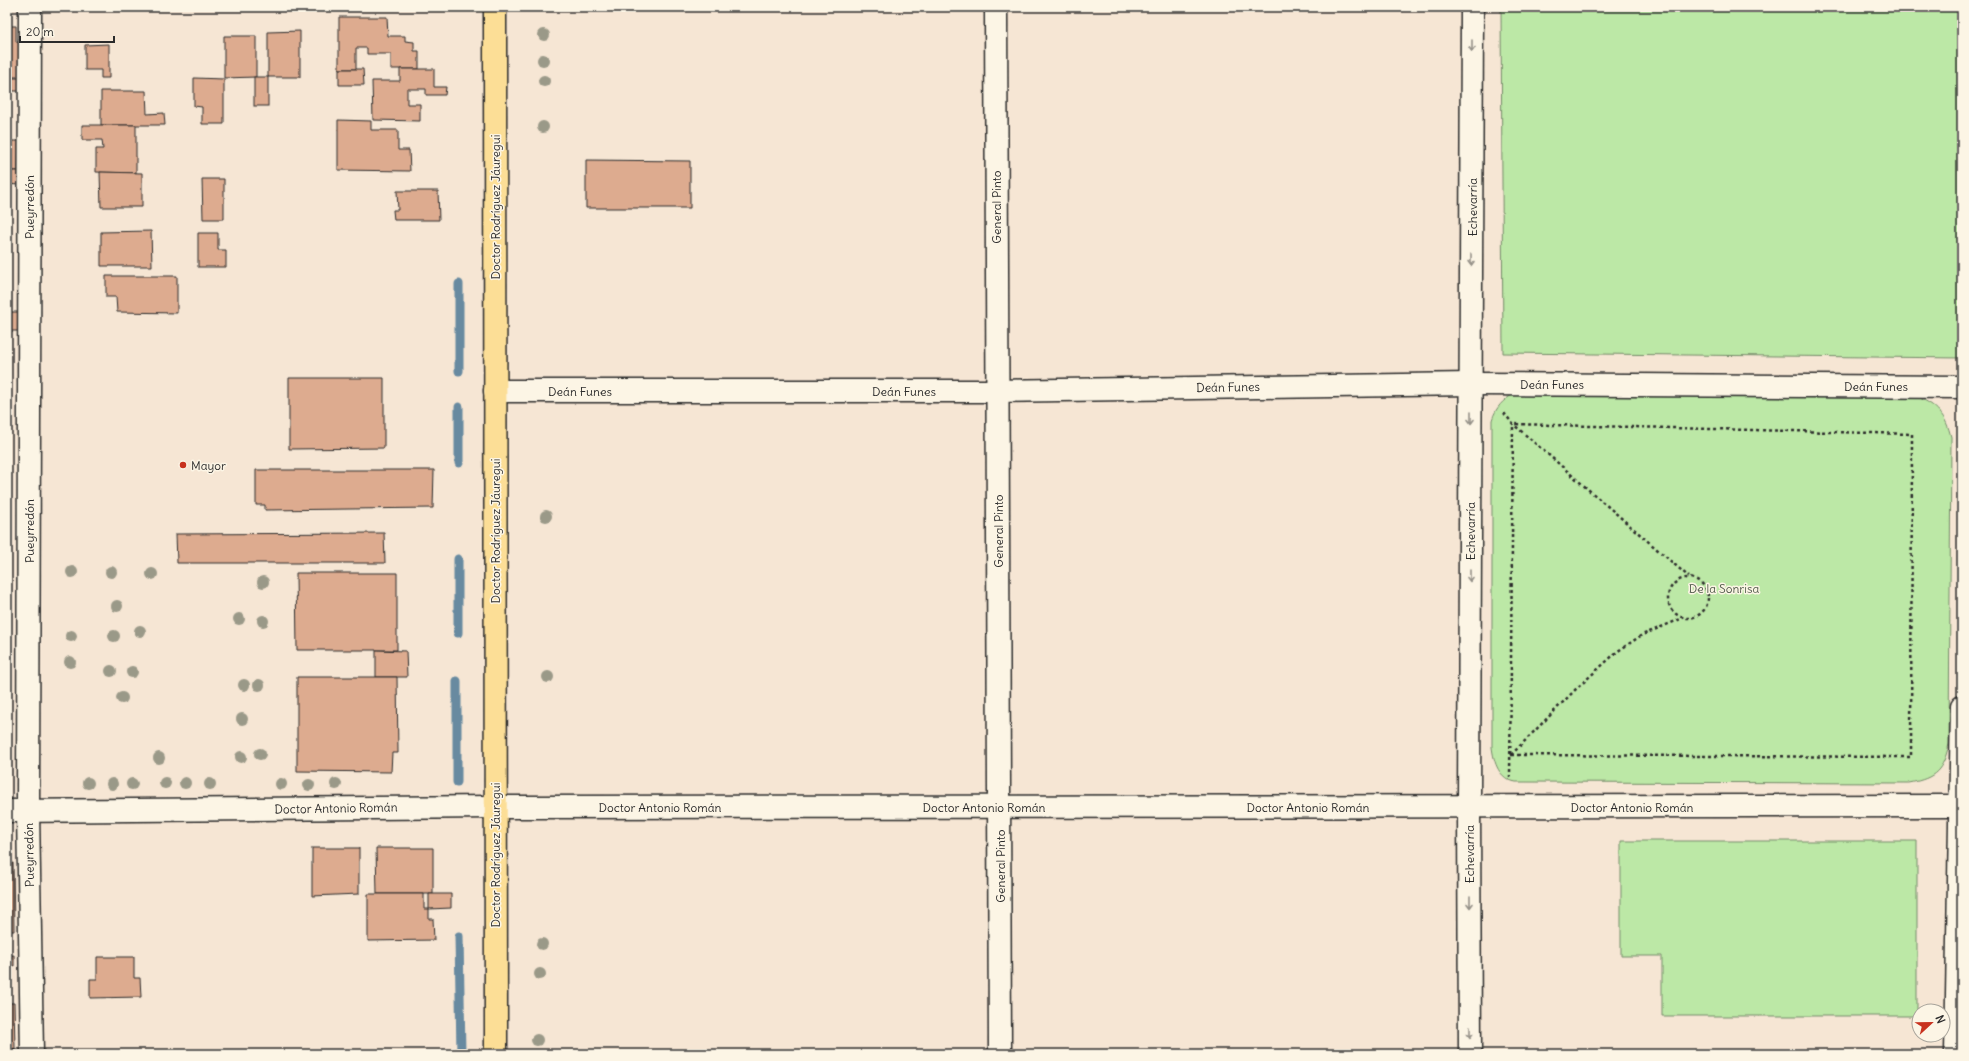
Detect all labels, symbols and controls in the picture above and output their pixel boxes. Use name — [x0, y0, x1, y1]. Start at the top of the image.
scale bar — [20, 18, 114, 44]
text: 20 m — [26, 24, 54, 39]
one-way arrow — [1468, 39, 1476, 52]
street label: Doctor Rodríguez Jáuregui — [488, 135, 503, 279]
street label: General Pinto — [989, 170, 1004, 244]
street label: Pueyrredón — [22, 175, 37, 239]
street label: Echevarría — [1465, 178, 1480, 236]
one-way arrow — [1467, 253, 1475, 266]
street label: Deán Funes — [1520, 377, 1584, 392]
street label: Deán Funes — [1196, 379, 1260, 395]
street label: Deán Funes — [1844, 379, 1908, 394]
street label: Deán Funes — [548, 384, 612, 399]
street label: Deán Funes — [872, 384, 936, 399]
one-way arrow — [1467, 411, 1475, 424]
place label: Mayor — [191, 458, 226, 473]
street label: Doctor Rodríguez Jáuregui — [488, 459, 503, 603]
marker: Mayor — [178, 460, 188, 470]
street label: General Pinto — [991, 494, 1006, 568]
street label: Pueyrredón — [22, 499, 37, 563]
street label: Echevarría — [1463, 502, 1478, 560]
one-way arrow — [1466, 569, 1474, 582]
park label: De la Sonrisa — [1689, 581, 1759, 596]
street label: Doctor Rodríguez Jáuregui — [488, 783, 503, 927]
street label: Doctor Antonio Román — [274, 799, 398, 817]
street label: Doctor Antonio Román — [598, 800, 722, 815]
street label: Doctor Antonio Román — [922, 800, 1046, 815]
street label: Doctor Antonio Román — [1246, 800, 1370, 815]
street label: Doctor Antonio Román — [1570, 800, 1694, 815]
street label: Pueyrredón — [21, 823, 37, 887]
street label: Echevarría — [1462, 825, 1477, 883]
street label: General Pinto — [993, 829, 1008, 903]
one-way arrow — [1466, 895, 1474, 908]
north arrow — [1911, 1003, 1951, 1043]
text: N — [1932, 1013, 1948, 1025]
one-way arrow — [1466, 1025, 1474, 1038]

